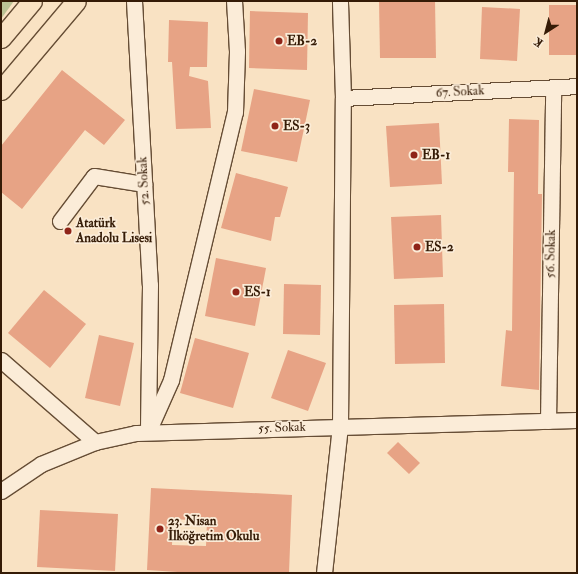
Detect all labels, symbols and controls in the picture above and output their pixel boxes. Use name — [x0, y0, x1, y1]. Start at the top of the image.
north arrow — [526, 12, 566, 52]
place label: EB-2 — [287, 33, 317, 49]
text: K — [532, 35, 546, 50]
marker: EB-2 — [274, 36, 284, 46]
street label: 67. Sokak — [435, 83, 485, 101]
place label: ES-3 — [283, 118, 310, 134]
marker: ES-3 — [270, 121, 280, 131]
place label: EB-1 — [422, 147, 450, 163]
marker: EB-1 — [409, 150, 419, 160]
street label: 52. Sokak — [135, 156, 153, 206]
place label: Atatürk Anadolu Lisesi — [76, 216, 152, 247]
marker: Atatürk Anadolu Lisesi — [63, 226, 73, 236]
street label: 56. Sokak — [543, 230, 559, 278]
place label: ES-2 — [425, 239, 454, 255]
marker: ES-2 — [412, 242, 422, 252]
place label: ES-1 — [244, 284, 271, 300]
marker: ES-1 — [231, 287, 241, 297]
street label: 55. Sokak — [258, 419, 306, 437]
place label: 23. Nisan İlköğretim Okulu — [168, 514, 259, 545]
marker: 23. Nisan İlköğretim Okulu — [155, 524, 165, 534]

